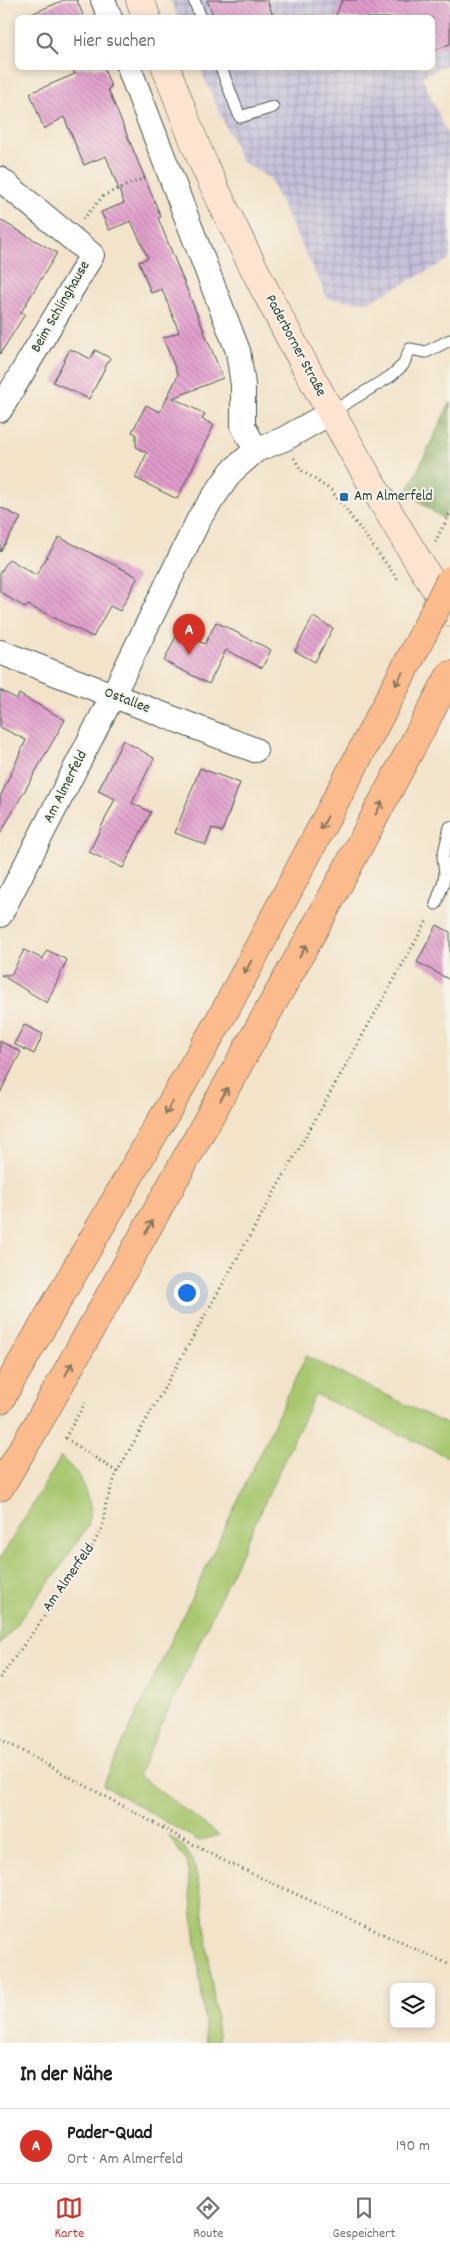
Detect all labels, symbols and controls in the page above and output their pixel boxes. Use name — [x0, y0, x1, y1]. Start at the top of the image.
search box — [15, 15, 435, 70]
icon: search — [33, 29, 61, 57]
text: Hier suchen — [73, 29, 156, 56]
street label: Beim Schlinghause — [26, 257, 96, 357]
street label: Paderborner Straße — [259, 291, 331, 401]
place label: Am Almerfeld — [354, 486, 433, 508]
marker: Am Almerfeld — [338, 491, 350, 503]
pin: A — [173, 614, 205, 655]
one-way arrow — [394, 671, 404, 686]
street label: Ostallee — [101, 682, 154, 720]
street label: Am Almerfeld — [38, 747, 94, 827]
one-way arrow — [374, 801, 384, 816]
one-way arrow — [318, 815, 328, 829]
one-way arrow — [298, 945, 308, 959]
one-way arrow — [243, 959, 253, 974]
one-way arrow — [219, 1086, 229, 1101]
one-way arrow — [163, 1101, 173, 1115]
one-way arrow — [144, 1220, 154, 1235]
your location — [174, 1280, 200, 1306]
one-way arrow — [64, 1361, 74, 1376]
street label: Am Almerfeld — [37, 1539, 101, 1617]
map controls — [390, 1983, 435, 2028]
button: layers — [390, 1983, 435, 2028]
text: In der Nähe — [20, 2061, 112, 2091]
text: Pader-Quad — [67, 2121, 152, 2148]
text: A — [32, 2135, 40, 2158]
text: 190 m — [396, 2135, 430, 2158]
text: Ort · Am Almerfeld — [67, 2148, 183, 2171]
tab: Karte — [55, 2194, 84, 2244]
tab: Route — [193, 2194, 224, 2244]
tab: Gespeichert — [333, 2194, 395, 2244]

